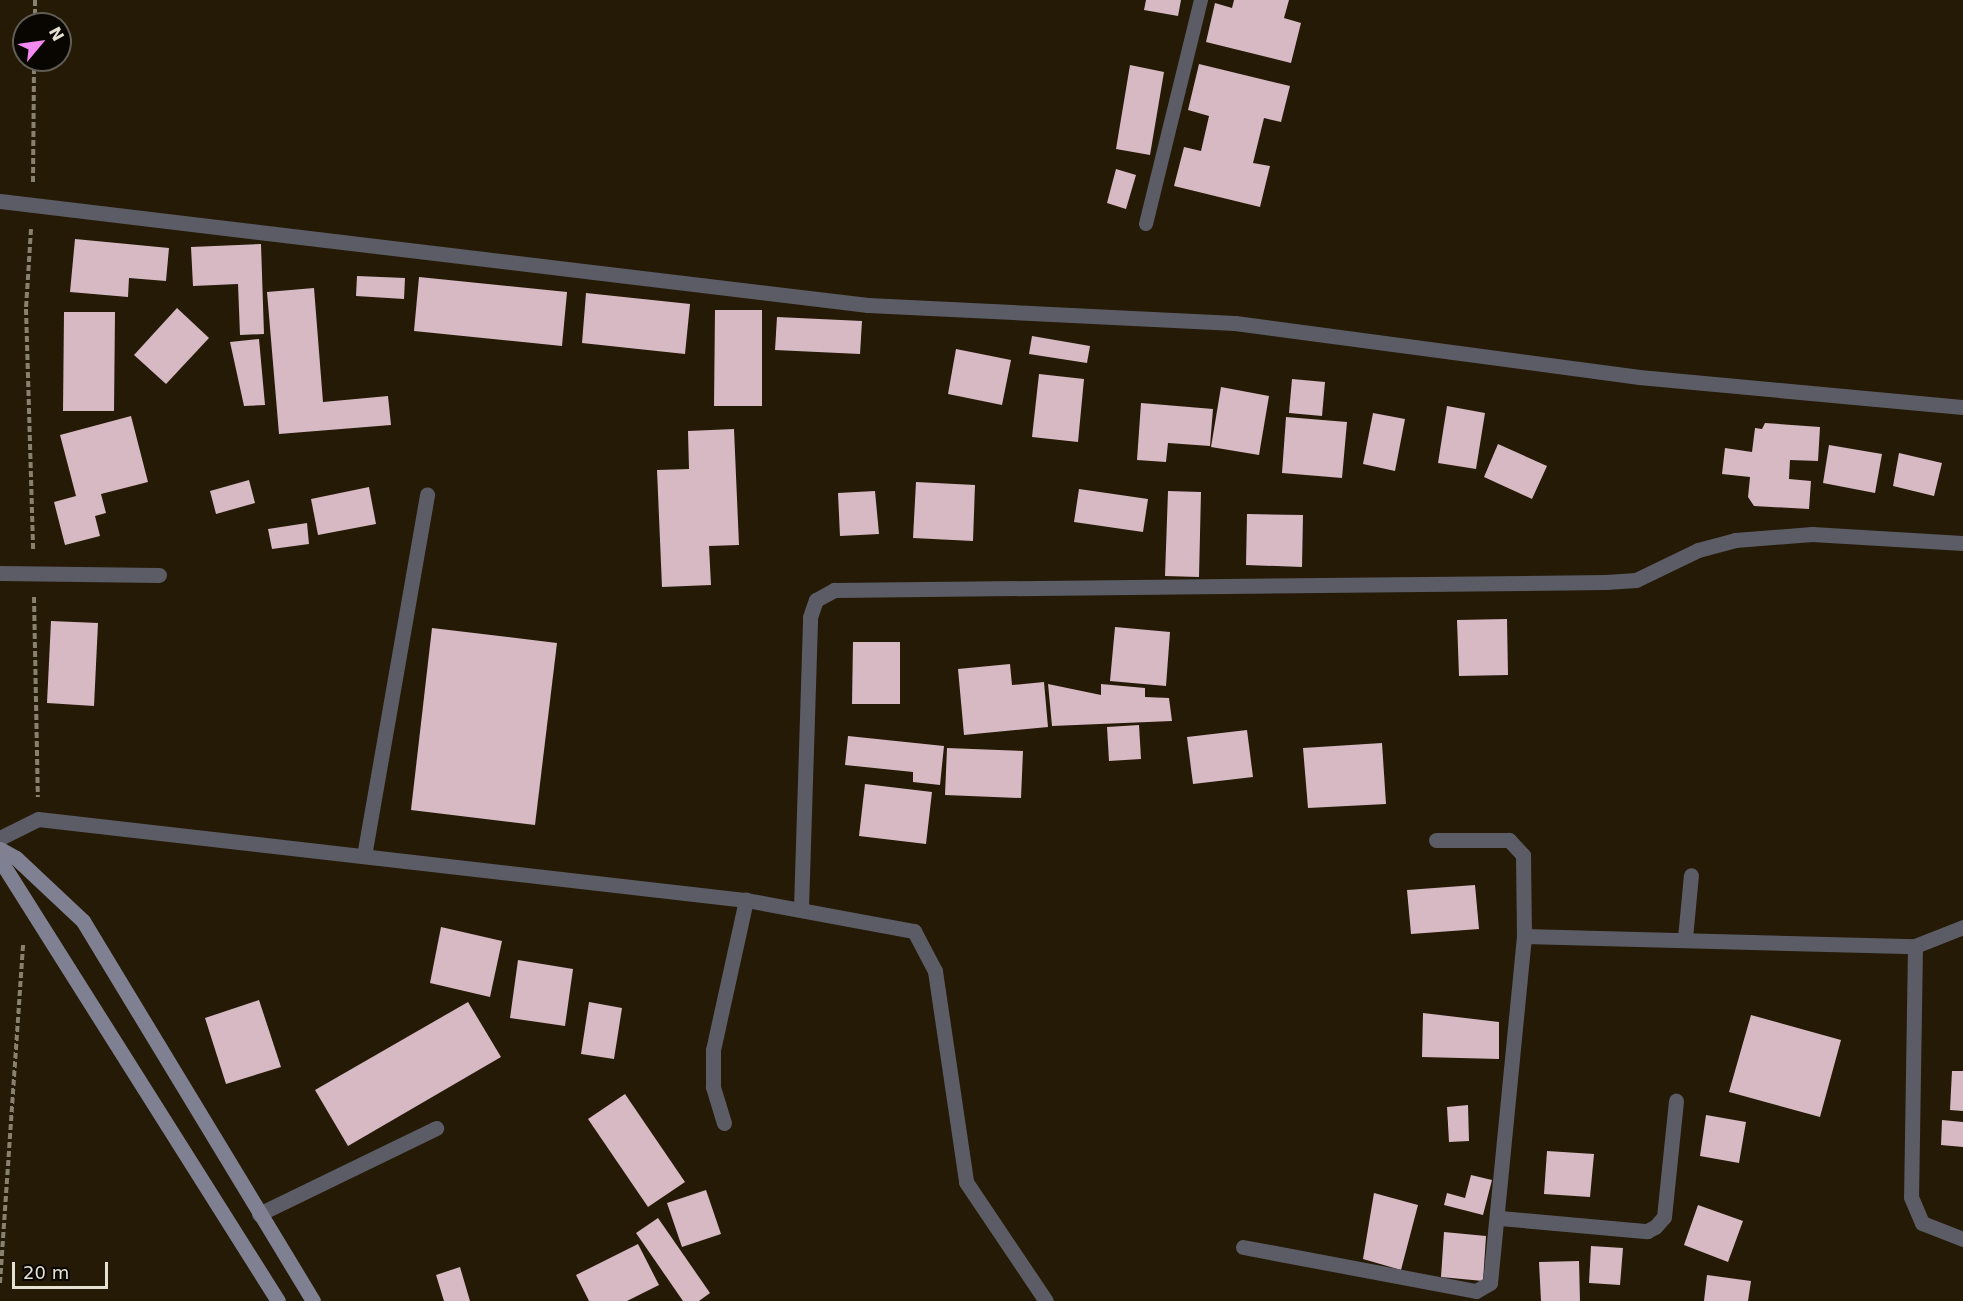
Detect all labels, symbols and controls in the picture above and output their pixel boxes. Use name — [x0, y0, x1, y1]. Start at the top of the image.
north arrow — [12, 12, 72, 72]
text: N — [45, 24, 68, 44]
scale bar — [15, 1250, 111, 1288]
text: 20 m — [23, 1262, 69, 1283]

